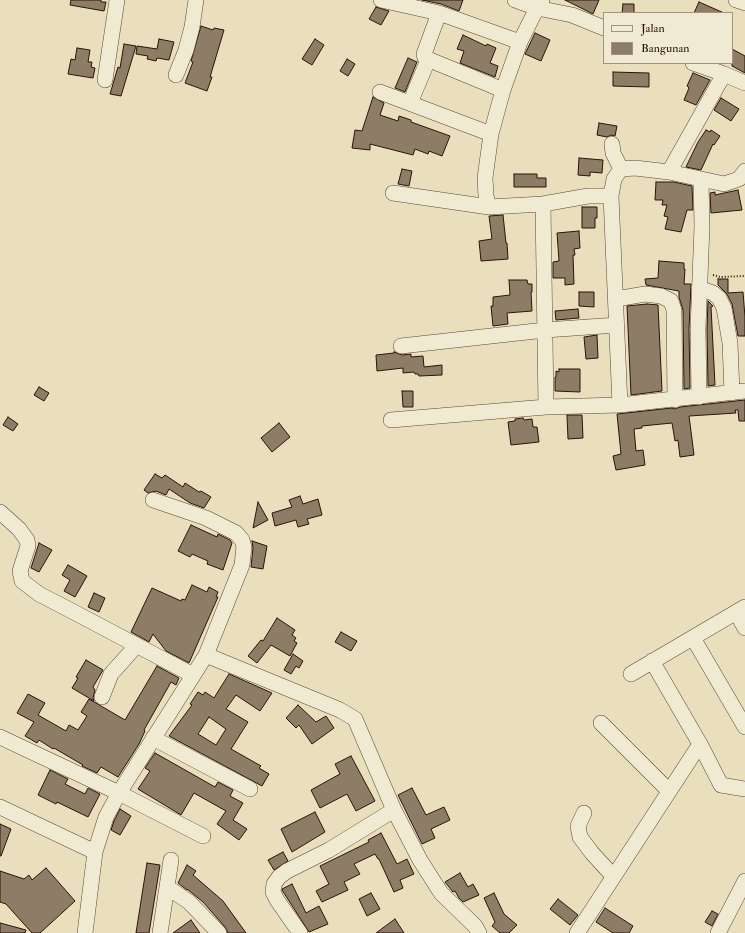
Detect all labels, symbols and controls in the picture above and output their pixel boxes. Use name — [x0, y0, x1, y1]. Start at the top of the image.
legend — [603, 12, 733, 64]
text: Jalan — [641, 21, 665, 36]
text: Bangunan — [641, 41, 690, 56]

